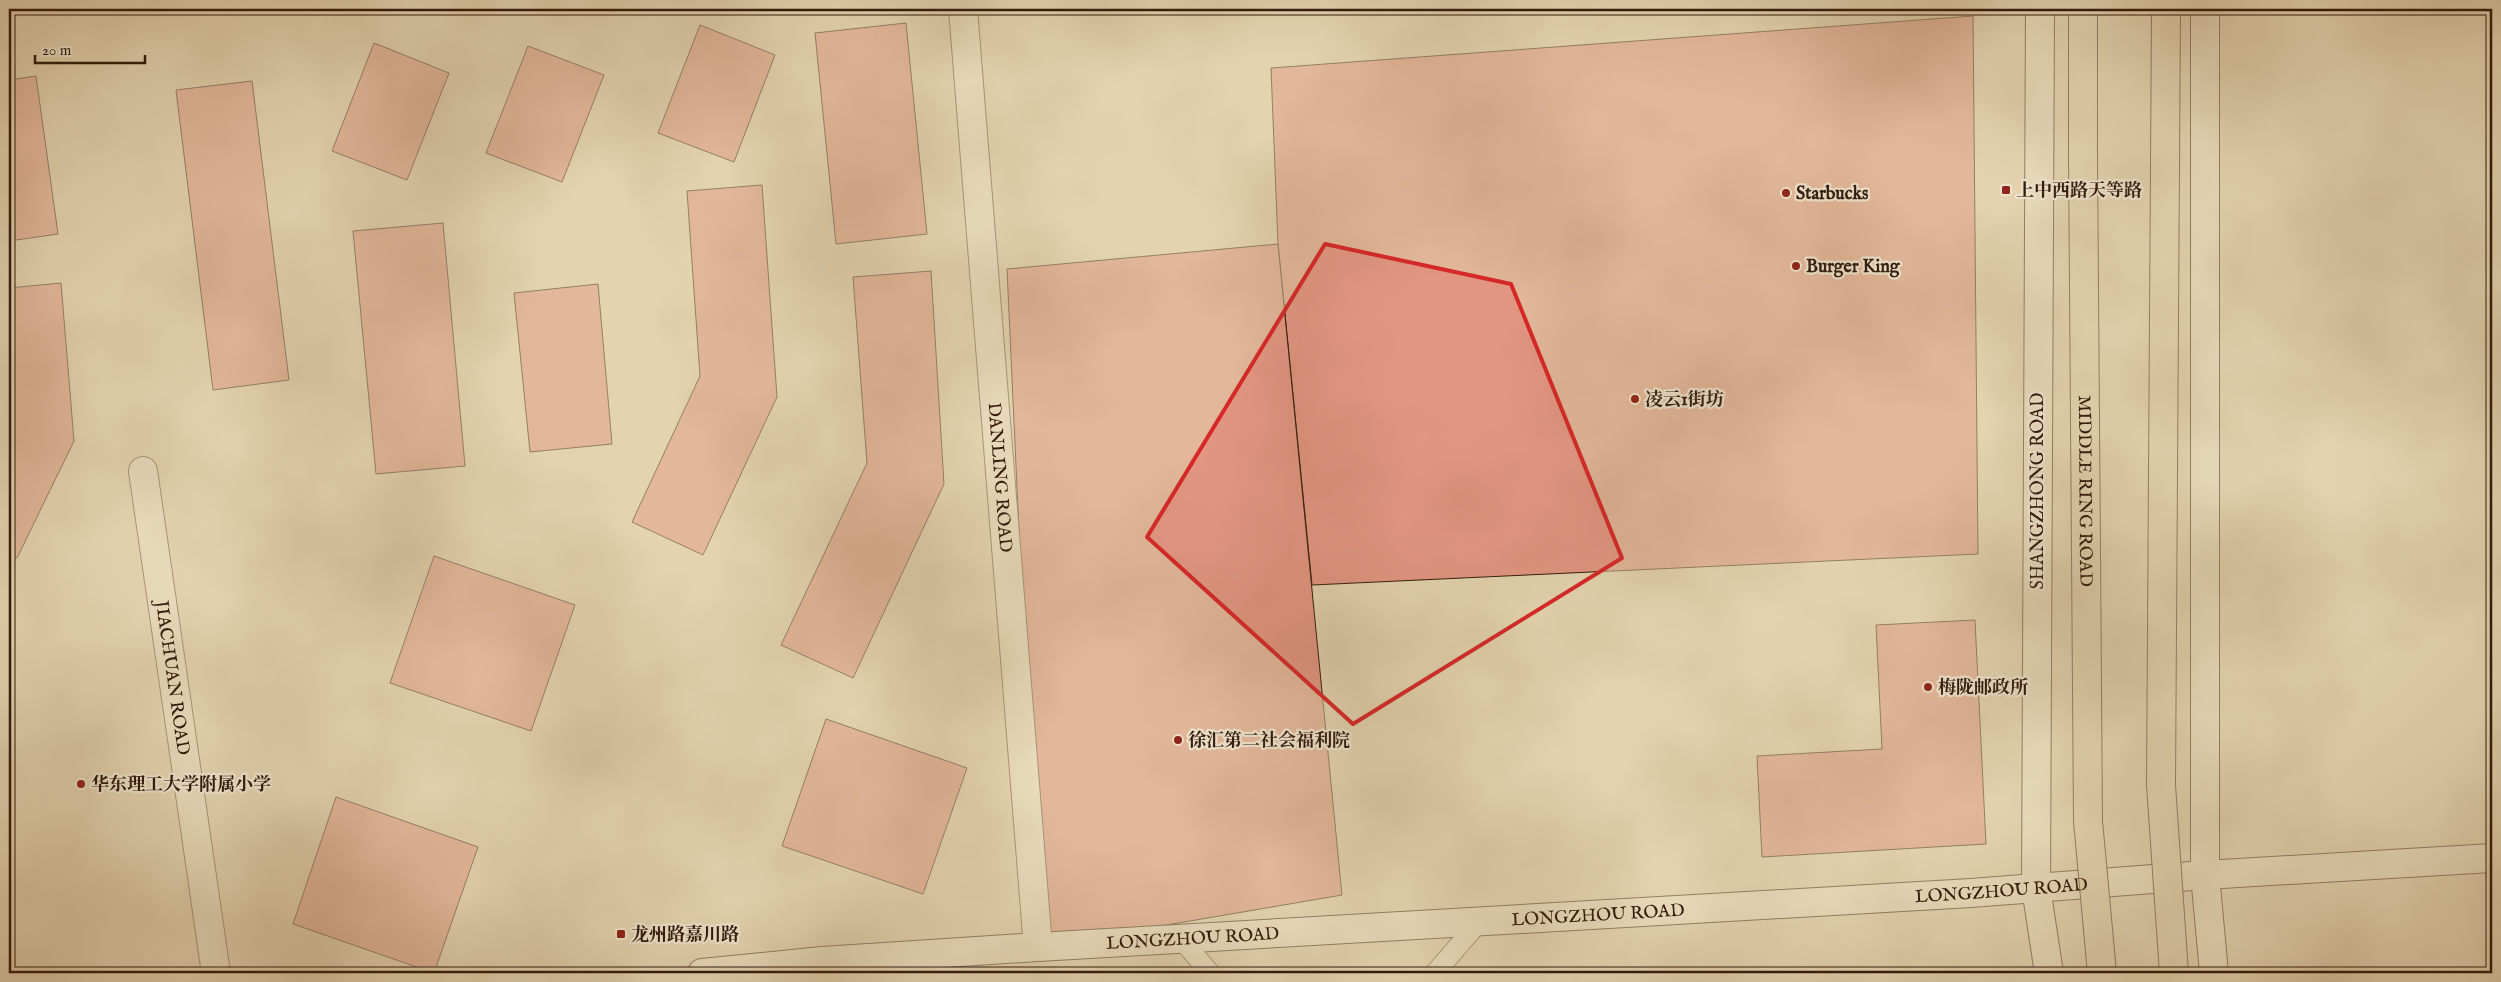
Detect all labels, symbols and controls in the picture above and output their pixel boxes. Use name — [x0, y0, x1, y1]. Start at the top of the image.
scale bar — [35, 32, 145, 64]
text: 20 m — [42, 41, 72, 60]
place label: 上中西路天等路 — [2016, 180, 2142, 203]
place label: Starbucks — [1796, 183, 1869, 206]
marker: 上中西路天等路 — [2000, 184, 2012, 196]
marker: Starbucks — [1780, 187, 1792, 199]
place label: Burger King — [1806, 256, 1901, 279]
marker: Burger King — [1790, 260, 1802, 272]
place label: 凌云1街坊 — [1645, 389, 1724, 412]
marker: 凌云1街坊 — [1629, 393, 1641, 405]
street label: SHANGZHONG ROAD — [2027, 393, 2050, 589]
street label: MIDDLE RING ROAD — [2072, 395, 2096, 587]
street label: DANLING ROAD — [982, 402, 1016, 554]
street label: JIACHUAN ROAD — [149, 597, 194, 757]
place label: 梅陇邮政所 — [1938, 677, 2029, 700]
marker: 梅陇邮政所 — [1922, 681, 1934, 693]
place label: 徐汇第二社会福利院 — [1188, 730, 1350, 753]
marker: 徐汇第二社会福利院 — [1172, 734, 1184, 746]
place label: 华东理工大学附属小学 — [91, 774, 271, 797]
marker: 华东理工大学附属小学 — [75, 778, 87, 790]
street label: LONGZHOU ROAD — [1914, 874, 2089, 909]
street label: LONGZHOU ROAD — [1511, 900, 1685, 933]
street label: LONGZHOU ROAD — [1106, 923, 1280, 956]
place label: 龙州路嘉川路 — [631, 924, 739, 947]
marker: 龙州路嘉川路 — [615, 928, 627, 940]

